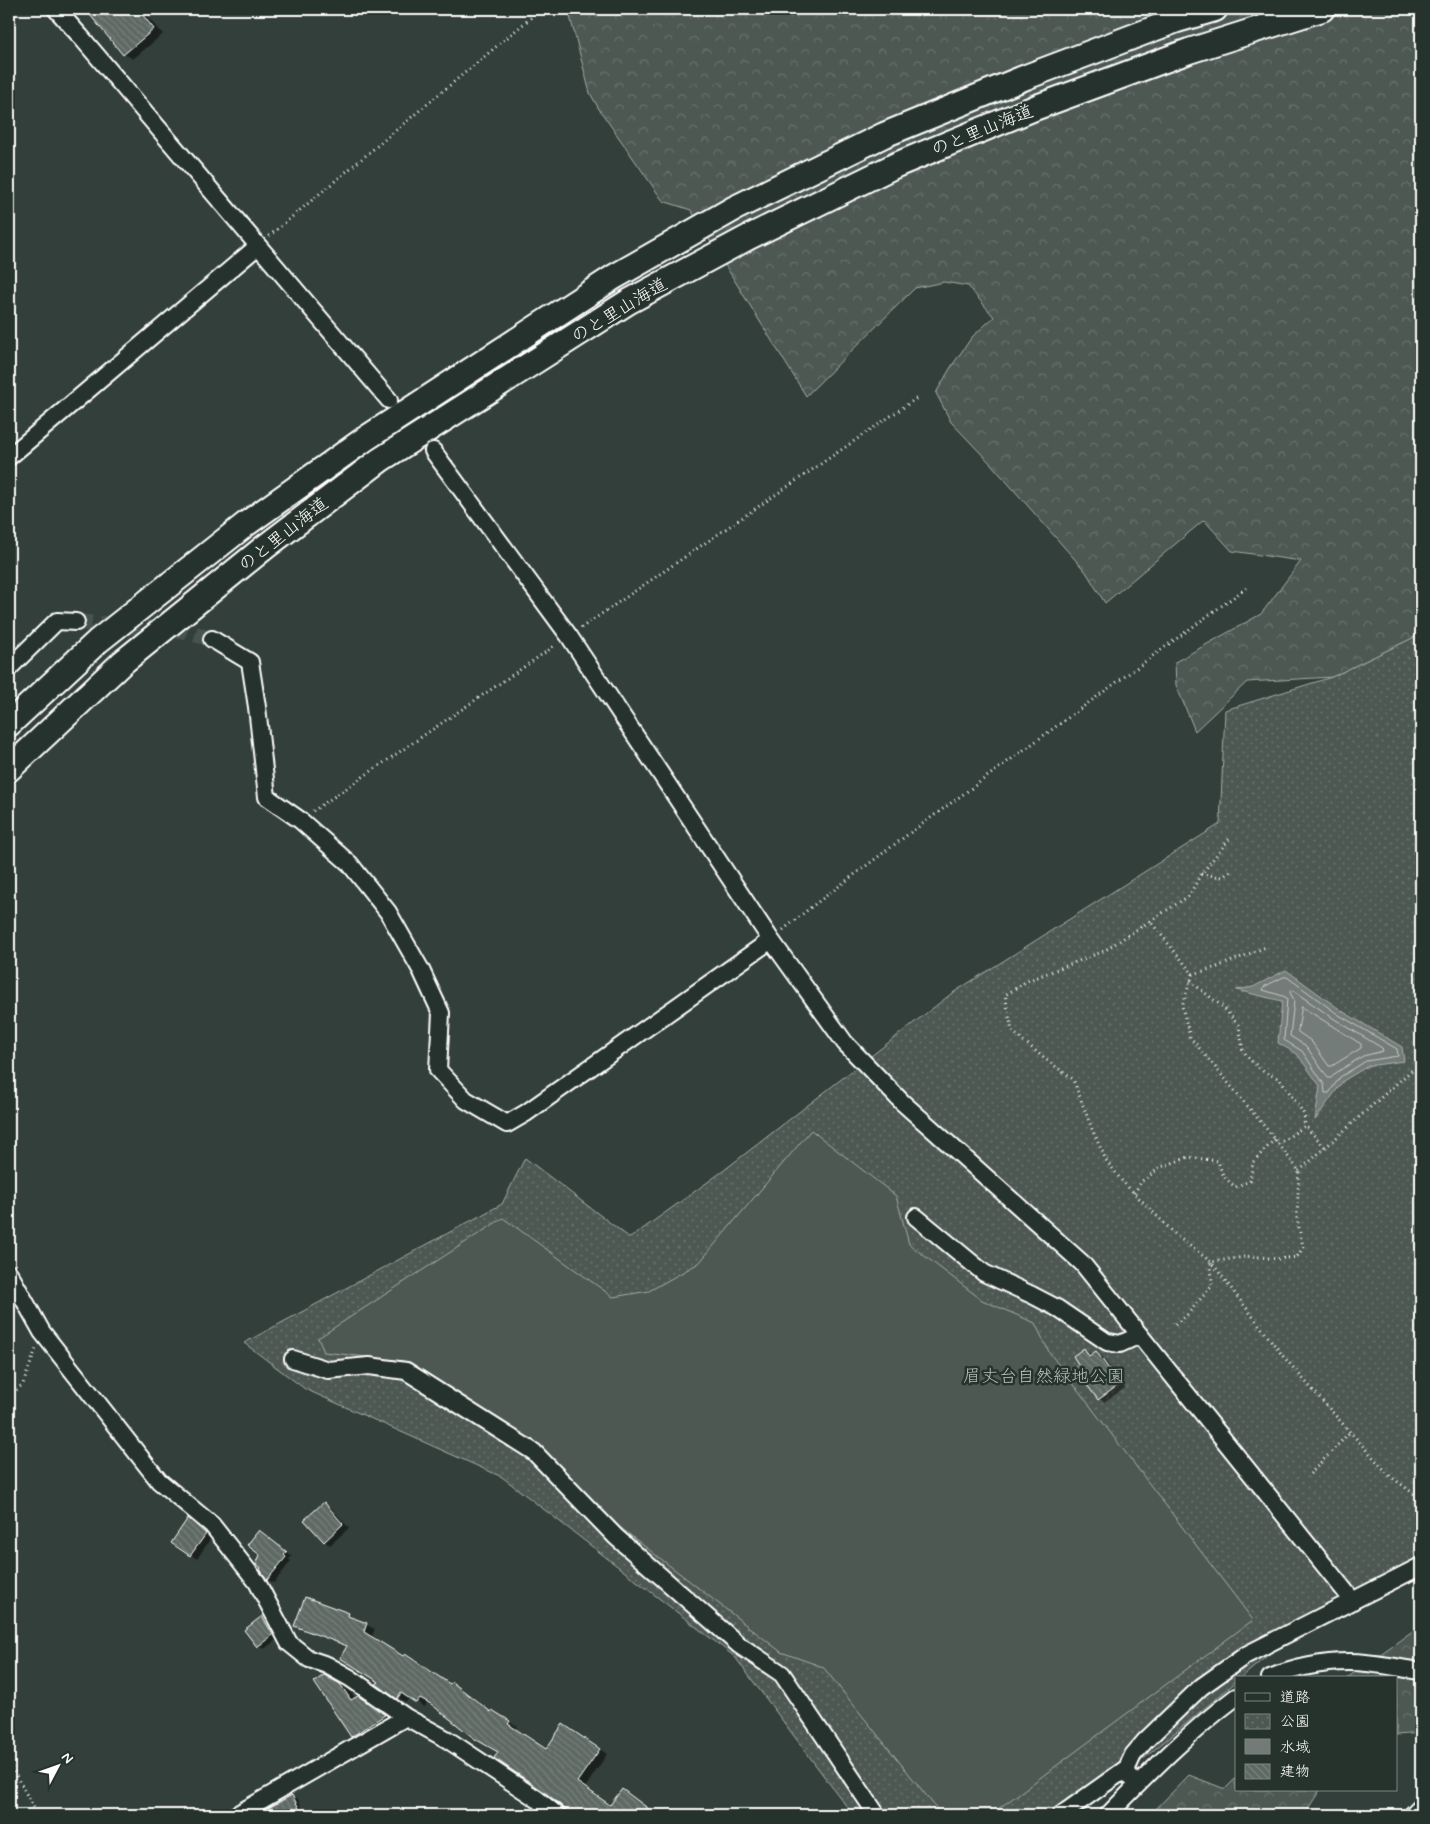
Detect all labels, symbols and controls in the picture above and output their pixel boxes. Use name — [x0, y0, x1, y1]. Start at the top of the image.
street label: のと里山海道 — [928, 100, 1037, 162]
street label: のと里山海道 — [567, 273, 672, 349]
street label: のと里山海道 — [234, 492, 334, 577]
park label: 眉丈台自然緑地公園 — [963, 1365, 1125, 1389]
legend — [1235, 1676, 1398, 1792]
text: 道路 — [1280, 1688, 1310, 1708]
text: 公園 — [1280, 1712, 1310, 1732]
text: 水域 — [1280, 1738, 1310, 1758]
north arrow — [32, 1742, 82, 1792]
text: N — [57, 1749, 77, 1768]
text: 建物 — [1280, 1762, 1310, 1782]

